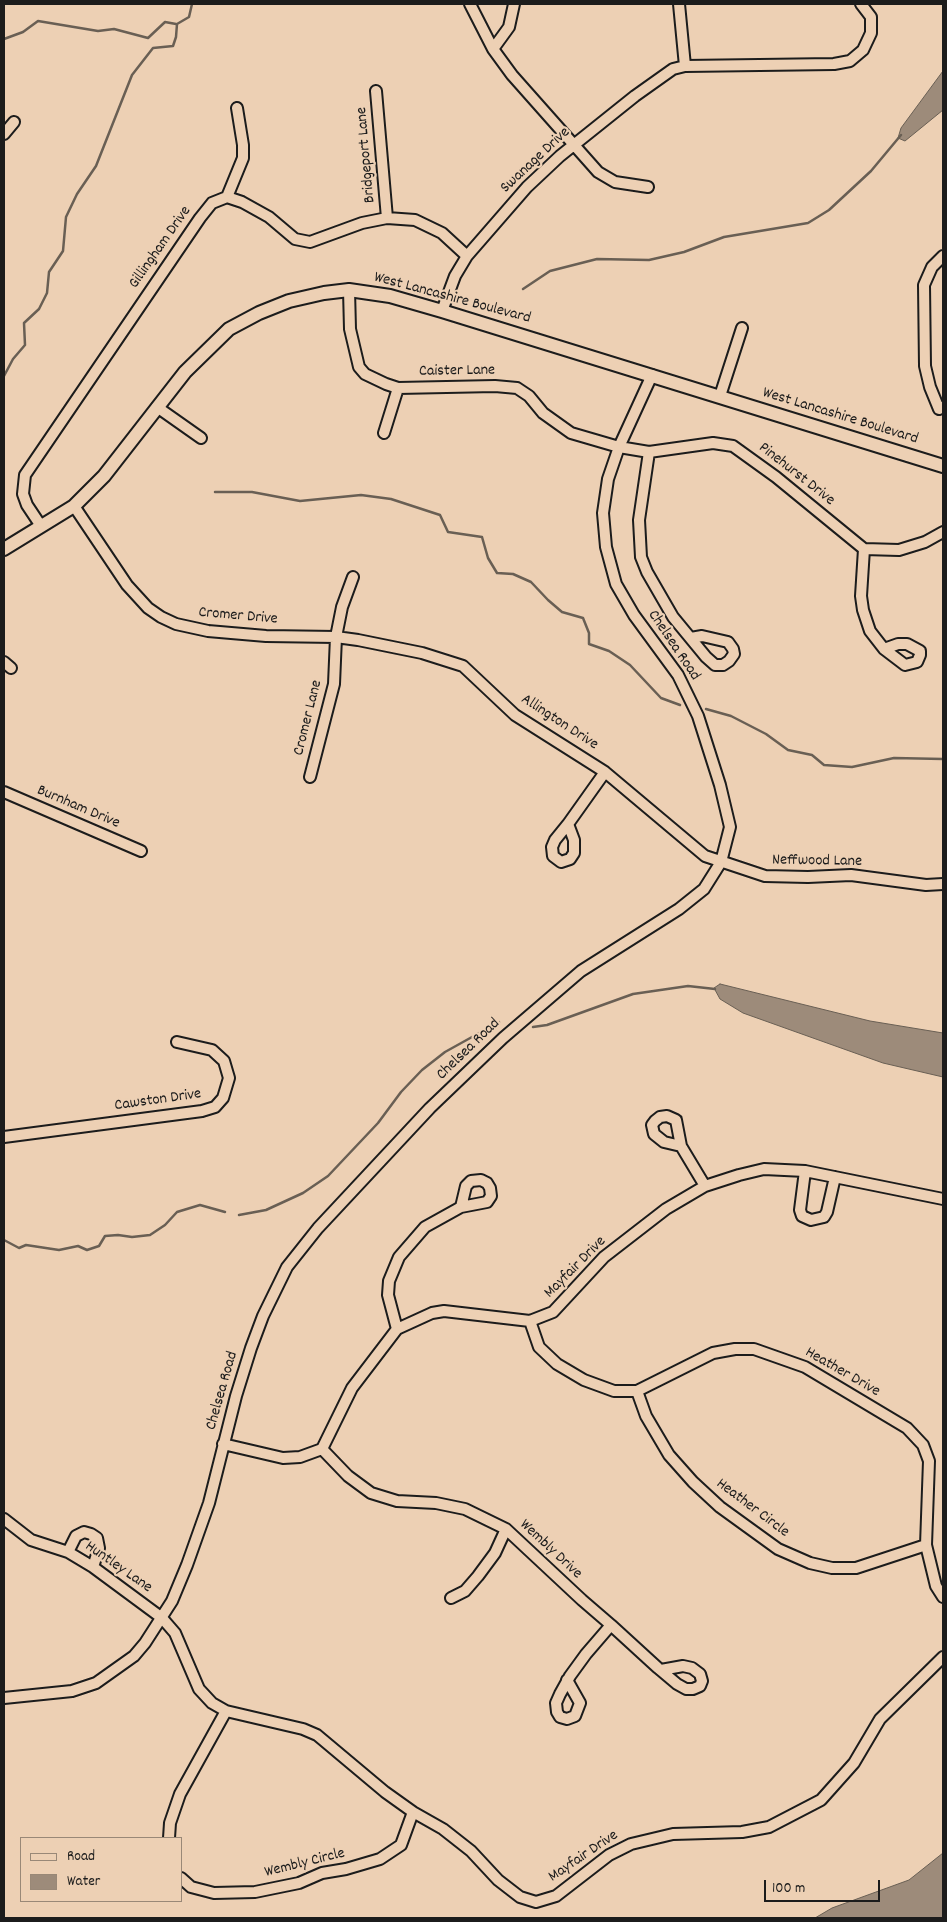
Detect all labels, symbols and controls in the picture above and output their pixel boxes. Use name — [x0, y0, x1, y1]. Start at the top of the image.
street label: Bridgeport Lane — [353, 106, 381, 204]
street label: Swanage Drive — [497, 124, 575, 198]
street label: Gillingham Drive — [126, 203, 196, 293]
street label: West Lancashire Boulevard — [371, 269, 533, 329]
street label: Caister Lane — [419, 362, 495, 382]
street label: West Lancashire Boulevard — [760, 384, 920, 450]
street label: Pinehurst Drive — [754, 439, 838, 511]
street label: Cromer Drive — [198, 604, 278, 630]
street label: Chelsea Road — [642, 607, 704, 685]
street label: Cromer Lane — [290, 678, 328, 758]
street label: Allington Drive — [517, 691, 601, 755]
street label: Burnham Drive — [34, 782, 122, 834]
street label: Neffwood Lane — [772, 852, 862, 872]
street label: Chelsea Road — [433, 1015, 505, 1085]
street label: Cawston Drive — [113, 1085, 203, 1117]
street label: Mayfair Drive — [541, 1233, 611, 1303]
street label: Heather Drive — [801, 1344, 883, 1402]
street label: Chelsea Road — [203, 1349, 243, 1433]
street label: Heather Circle — [712, 1475, 792, 1543]
street label: Wembly Drive — [515, 1516, 585, 1584]
street label: Huntley Lane — [81, 1538, 155, 1598]
street label: Mayfair Drive — [546, 1827, 622, 1887]
legend — [20, 1837, 182, 1902]
street label: Wembly Circle — [263, 1845, 347, 1883]
text: Road — [67, 1846, 95, 1868]
scale bar — [767, 1870, 883, 1902]
text: Water — [67, 1871, 100, 1893]
text: 100 m — [772, 1878, 805, 1900]

